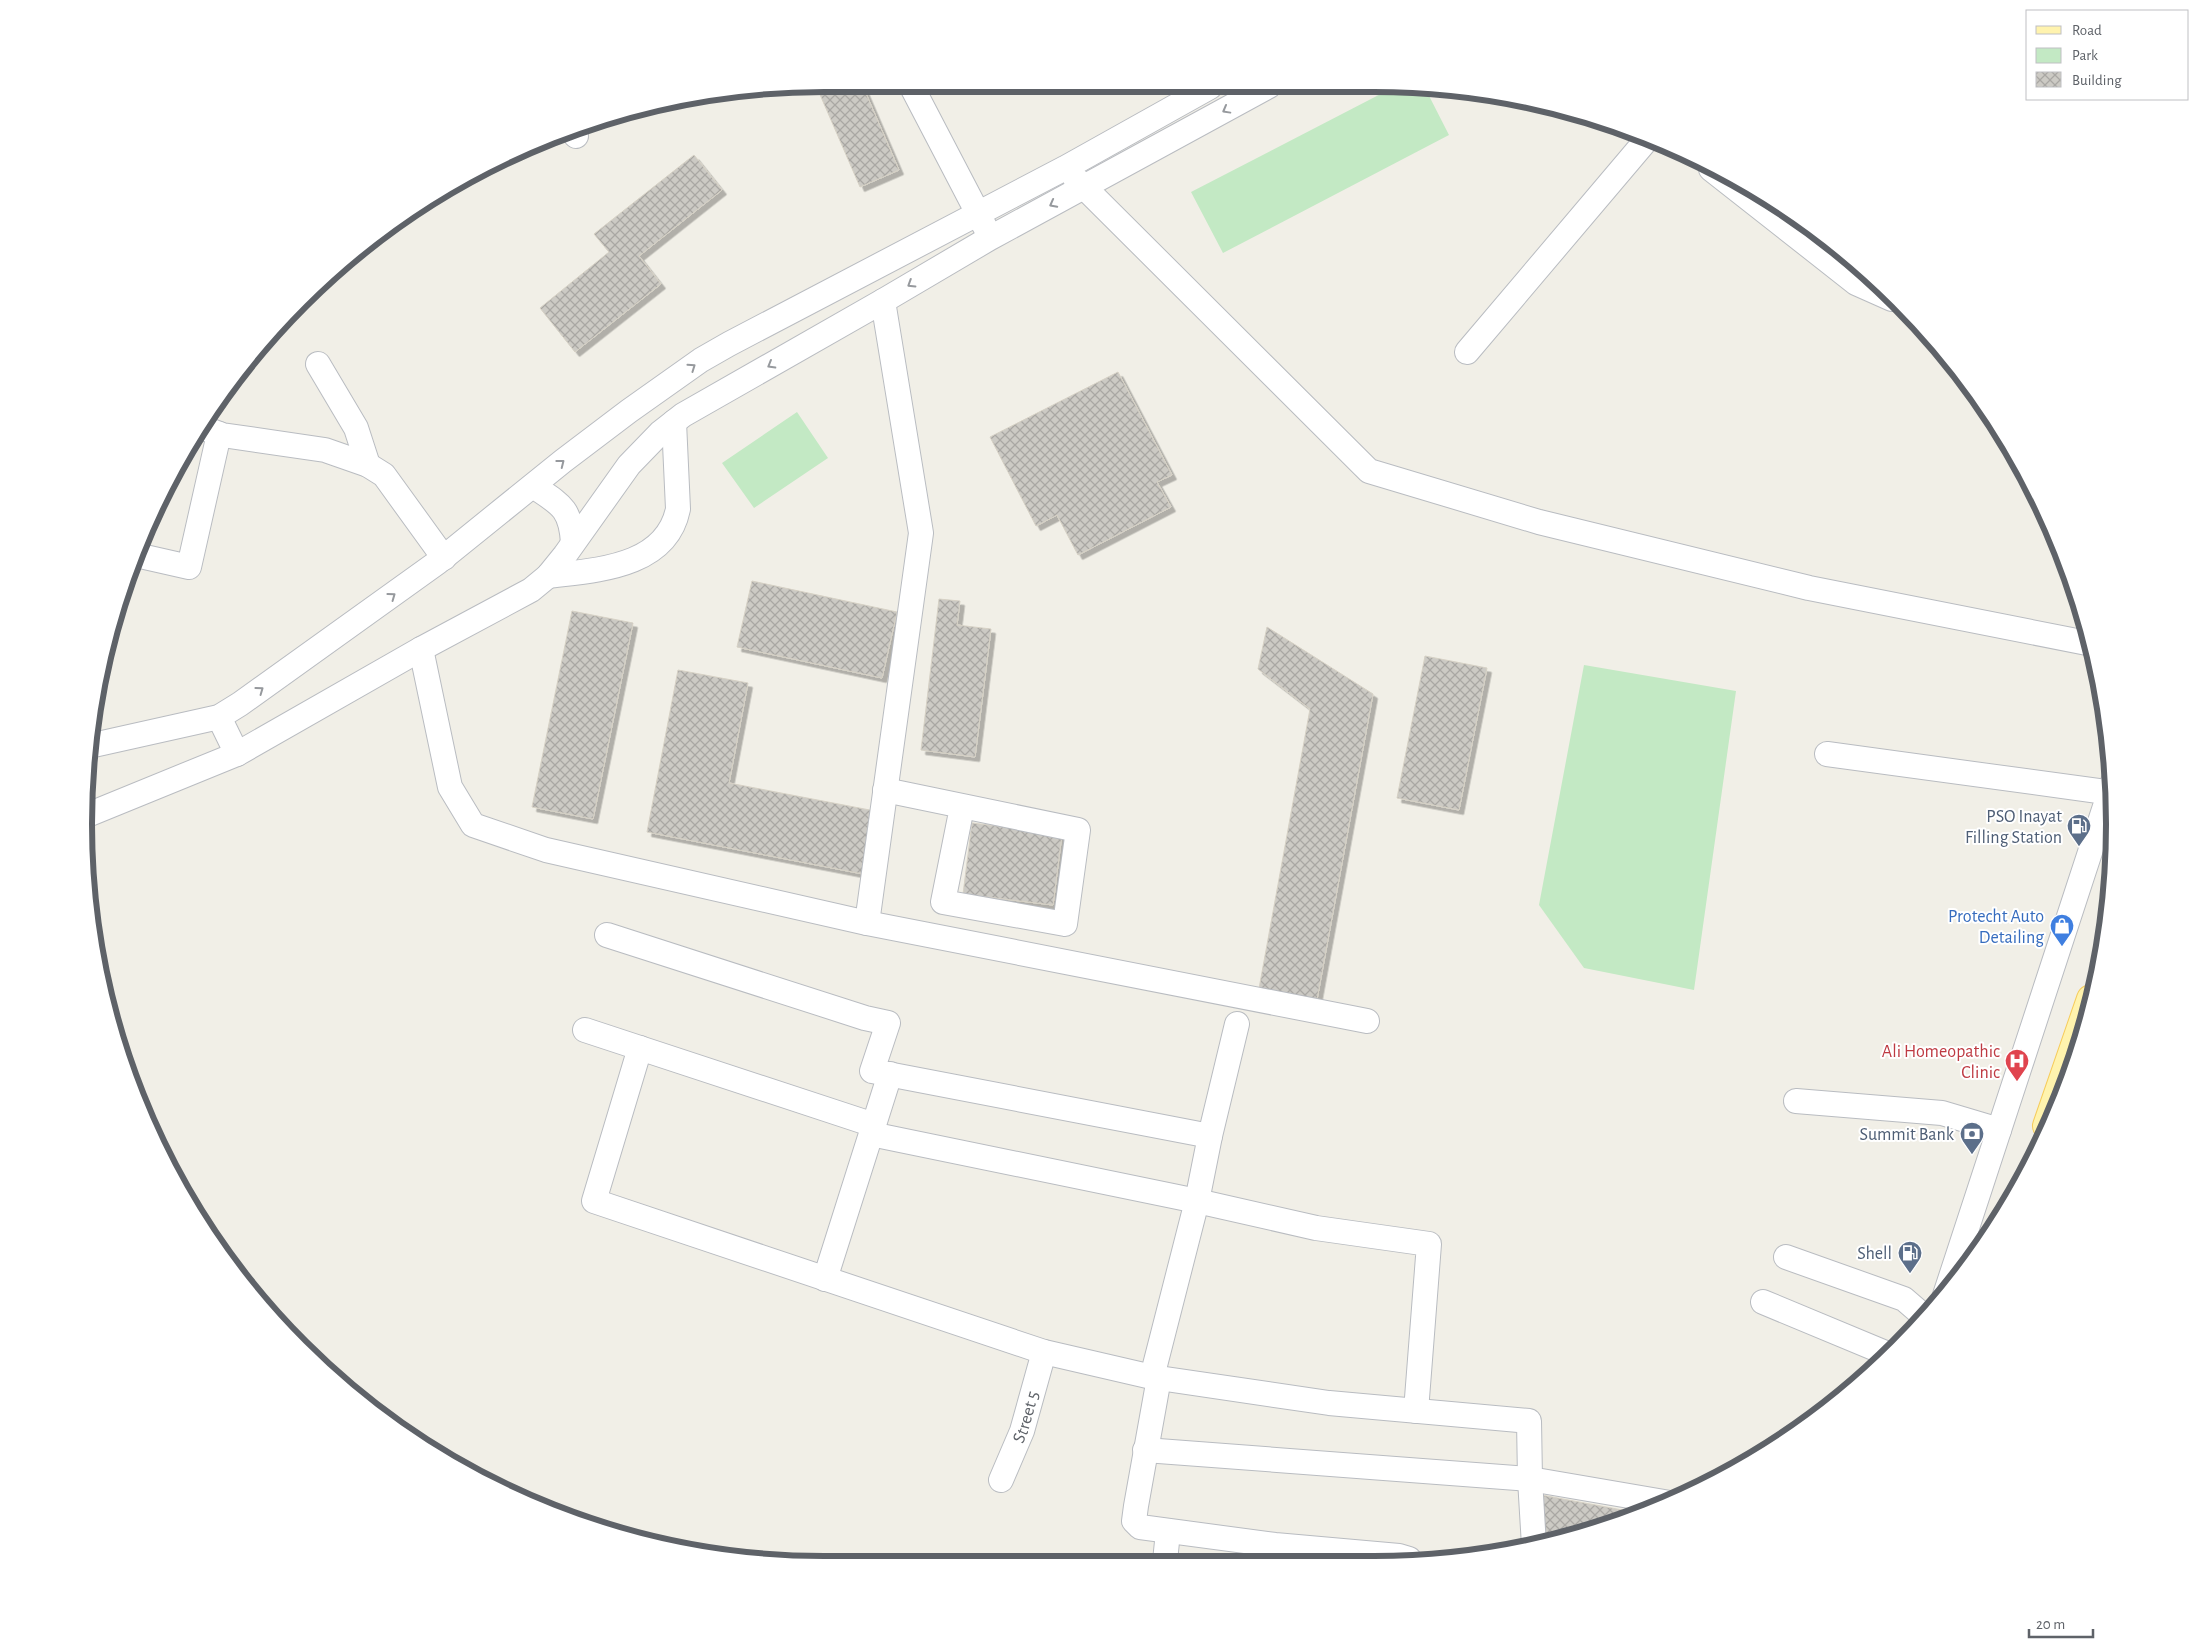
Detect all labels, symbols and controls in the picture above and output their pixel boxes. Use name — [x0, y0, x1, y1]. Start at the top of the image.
legend — [2026, 10, 2189, 100]
text: Road — [2072, 23, 2102, 38]
text: Park — [2072, 48, 2098, 63]
text: Building — [2072, 73, 2122, 88]
one-way arrow — [1223, 104, 1232, 114]
one-way arrow — [1049, 198, 1058, 208]
one-way arrow — [908, 278, 917, 287]
one-way arrow — [767, 359, 776, 369]
one-way arrow — [686, 364, 696, 373]
one-way arrow — [555, 461, 564, 469]
one-way arrow — [386, 593, 395, 602]
one-way arrow — [254, 688, 263, 696]
place label: PSO Inayat Filling Station — [1965, 808, 2062, 847]
fuel station icon: PSO Inayat Filling Station — [2066, 813, 2092, 847]
place label: Protecht Auto Detailing — [1948, 908, 2044, 947]
shop icon: Protecht Auto Detailing — [2049, 913, 2075, 947]
place label: Ali Homeopathic Clinic — [1882, 1043, 2000, 1082]
hospital icon: Ali Homeopathic Clinic — [2004, 1048, 2030, 1082]
bank icon: Summit Bank — [1959, 1121, 1985, 1155]
place label: Summit Bank — [1860, 1126, 1955, 1144]
fuel station icon: Shell — [1897, 1240, 1923, 1274]
place label: Shell — [1857, 1245, 1892, 1263]
street label: Street 5 — [1010, 1389, 1043, 1446]
scale bar — [2029, 1606, 2093, 1638]
text: 20 m — [2036, 1617, 2065, 1632]

